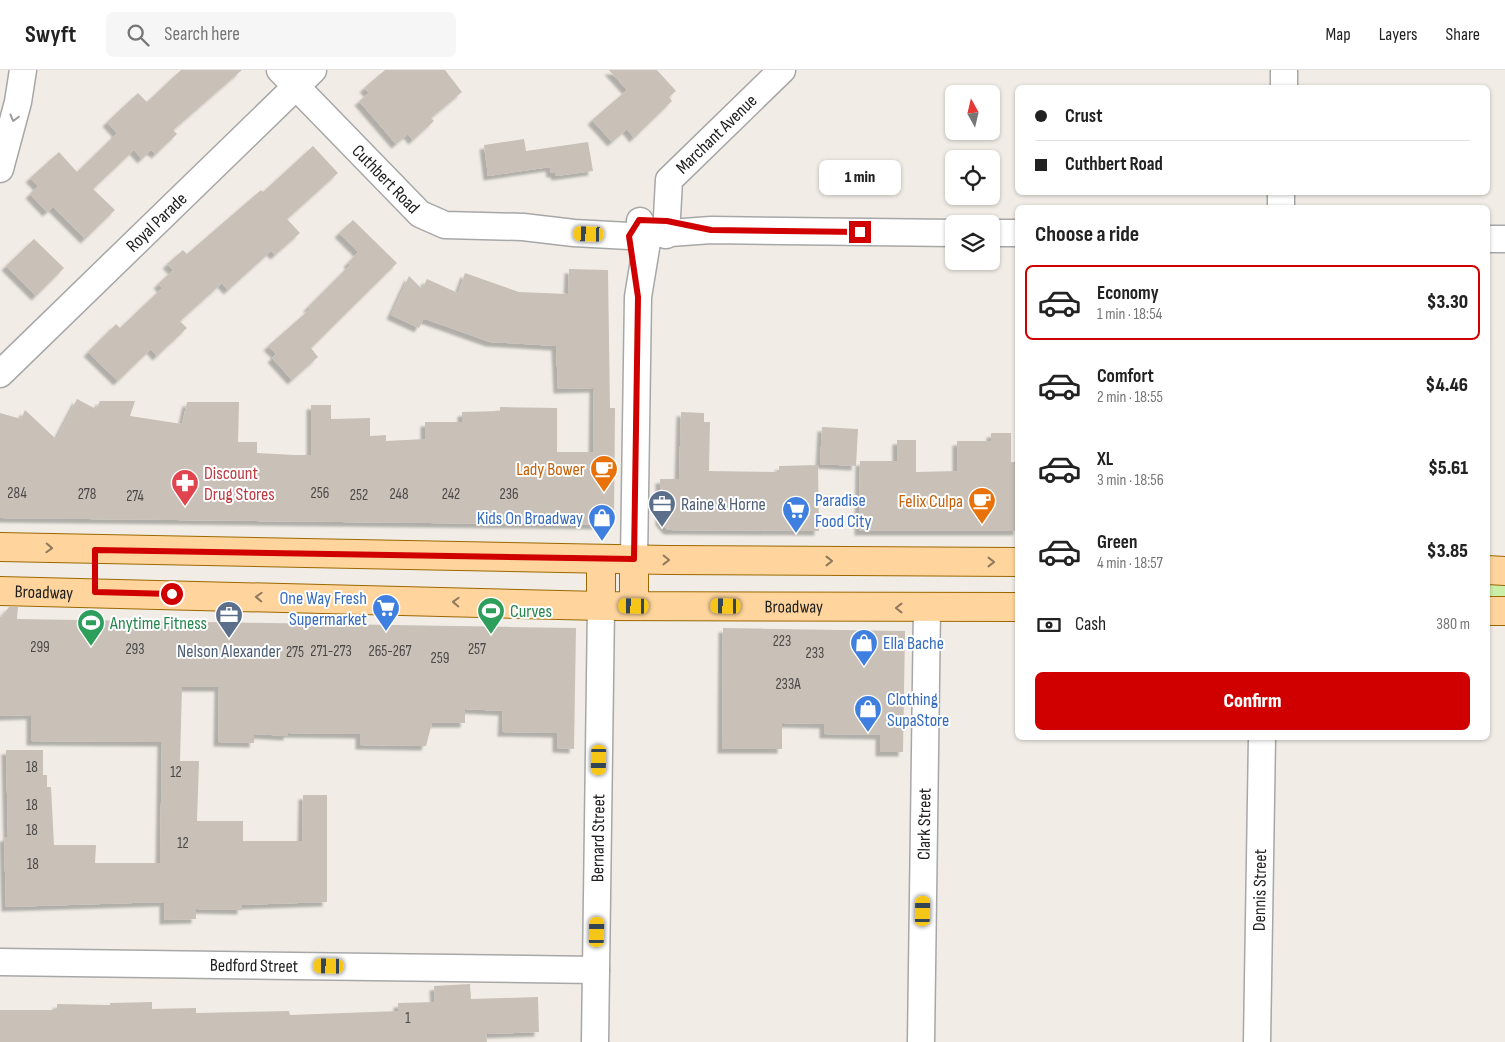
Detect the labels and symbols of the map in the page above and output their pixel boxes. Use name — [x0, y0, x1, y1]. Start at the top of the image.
north arrow — [945, 85, 1000, 140]
street label: Marchant Avenue — [671, 90, 761, 178]
one-way arrow — [10, 113, 20, 121]
street label: Cuthbert Road — [348, 140, 424, 218]
callout: 1 min — [819, 160, 901, 194]
street label: Royal Parade — [122, 188, 191, 256]
route end — [849, 221, 871, 243]
car — [573, 226, 604, 242]
cafe icon: Lady Bower — [589, 454, 619, 493]
place label: Lady Bower — [516, 459, 585, 480]
place label: Discount Drug Stores — [204, 463, 275, 505]
pharmacy icon: Discount Drug Stores — [170, 468, 200, 507]
house number: 284 — [7, 484, 27, 503]
house number: 256 — [311, 484, 329, 503]
house number: 278 — [78, 485, 96, 504]
house number: 248 — [390, 485, 408, 504]
house number: 242 — [442, 485, 460, 504]
house number: 236 — [499, 485, 519, 504]
house number: 252 — [350, 486, 368, 505]
cafe icon: Felix Culpa — [967, 486, 997, 525]
house number: 274 — [126, 487, 144, 506]
office icon: Raine & Horne — [647, 489, 677, 528]
place label: Paradise Food City — [815, 490, 871, 532]
place label: Felix Culpa — [899, 491, 963, 512]
place label: Raine & Horne — [681, 494, 766, 515]
supermarket icon: Paradise Food City — [781, 495, 811, 534]
shop icon: Kids On Broadway — [587, 503, 617, 542]
place label: Kids On Broadway — [477, 508, 583, 529]
one-way arrow — [45, 543, 53, 553]
one-way arrow — [662, 555, 670, 565]
one-way arrow — [825, 556, 833, 566]
one-way arrow — [988, 557, 995, 567]
street label: Broadway — [15, 581, 74, 603]
route start — [161, 583, 183, 605]
place label: One Way Fresh Supermarket — [279, 588, 368, 630]
one-way arrow — [255, 591, 263, 602]
supermarket icon: One Way Fresh Supermarket — [371, 593, 401, 632]
sports icon: Curves — [476, 596, 506, 635]
street label: Broadway — [765, 596, 823, 617]
one-way arrow — [452, 597, 460, 607]
car — [618, 598, 649, 614]
car — [710, 598, 741, 614]
office icon: Nelson Alexander — [214, 600, 244, 639]
place label: Curves — [510, 601, 552, 622]
one-way arrow — [895, 603, 902, 613]
sports icon: Anytime Fitness — [76, 608, 106, 647]
place label: Anytime Fitness — [109, 613, 207, 634]
shop icon: Ella Bache — [849, 628, 879, 667]
house number: 223 — [773, 632, 791, 651]
place label: Ella Bache — [883, 633, 944, 654]
house number: 299 — [30, 638, 50, 657]
house number: 293 — [125, 640, 145, 659]
house number: 257 — [468, 640, 486, 659]
place label: Nelson Alexander — [177, 641, 281, 662]
house number: 271-273 — [310, 642, 352, 661]
house number: 265-267 — [368, 642, 412, 661]
house number: 275 — [286, 643, 304, 662]
house number: 233 — [806, 644, 824, 663]
house number: 259 — [431, 649, 449, 668]
house number: 233A — [775, 675, 801, 694]
place label: Clothing SupaStore — [887, 689, 949, 731]
shop icon: Clothing SupaStore — [853, 694, 883, 733]
car — [591, 745, 606, 775]
house number: 18 — [26, 758, 38, 777]
house number: 12 — [170, 763, 182, 782]
street label: Clark Street — [913, 787, 935, 860]
street label: Bernard Street — [587, 793, 609, 882]
house number: 18 — [26, 796, 38, 815]
house number: 18 — [26, 821, 38, 840]
house number: 12 — [177, 834, 189, 853]
street label: Dennis Street — [1248, 848, 1271, 931]
house number: 18 — [27, 855, 39, 874]
car — [915, 896, 930, 926]
car — [589, 917, 604, 947]
street label: Bedford Street — [210, 954, 299, 977]
car — [313, 958, 344, 974]
house number: 1 — [405, 1009, 411, 1028]

